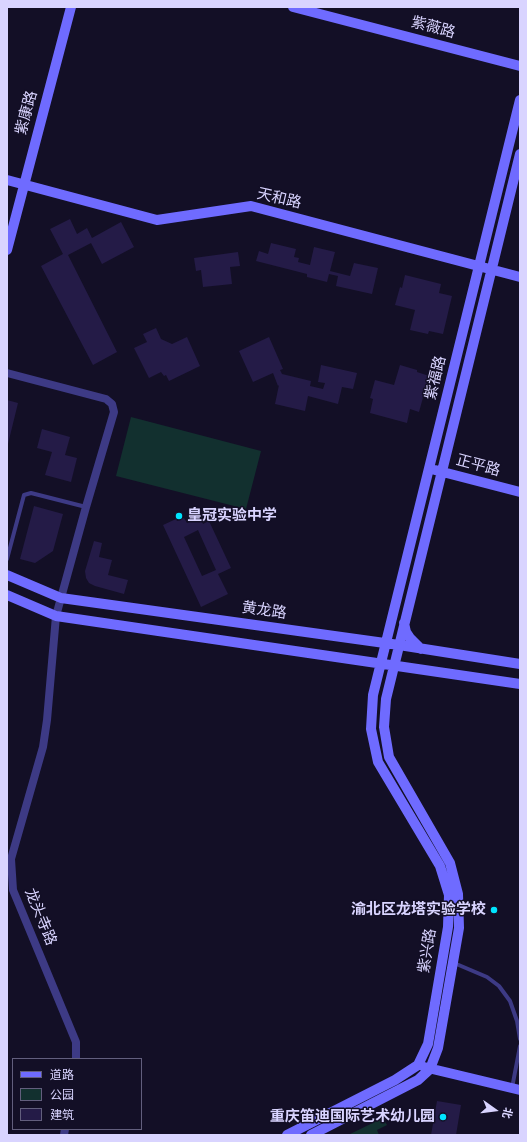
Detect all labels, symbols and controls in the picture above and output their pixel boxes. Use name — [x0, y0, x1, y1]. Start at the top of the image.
street label: 紫薇路 — [409, 13, 457, 43]
street label: 紫康路 — [12, 89, 42, 137]
street label: 天和路 — [255, 185, 303, 213]
street label: 紫福路 — [422, 354, 450, 402]
street label: 正平路 — [454, 451, 502, 481]
place label: 皇冠实验中学 — [187, 507, 277, 525]
marker: 皇冠实验中学 — [174, 511, 184, 521]
street label: 黄龙路 — [240, 599, 288, 623]
street label: 龙头寺路 — [20, 886, 60, 948]
place label: 渝北区龙塔实验学校 — [351, 901, 486, 919]
marker: 渝北区龙塔实验学校 — [489, 905, 499, 915]
street label: 紫兴路 — [416, 927, 440, 975]
legend — [12, 1058, 142, 1130]
text: 道路 — [50, 1068, 74, 1083]
text: 公园 — [50, 1088, 74, 1103]
north arrow — [475, 1090, 515, 1130]
text: 北 — [499, 1106, 515, 1120]
text: 建筑 — [50, 1108, 74, 1123]
place label: 重庆笛迪国际艺术幼儿园 — [270, 1108, 435, 1126]
marker: 重庆笛迪国际艺术幼儿园 — [438, 1112, 448, 1122]

